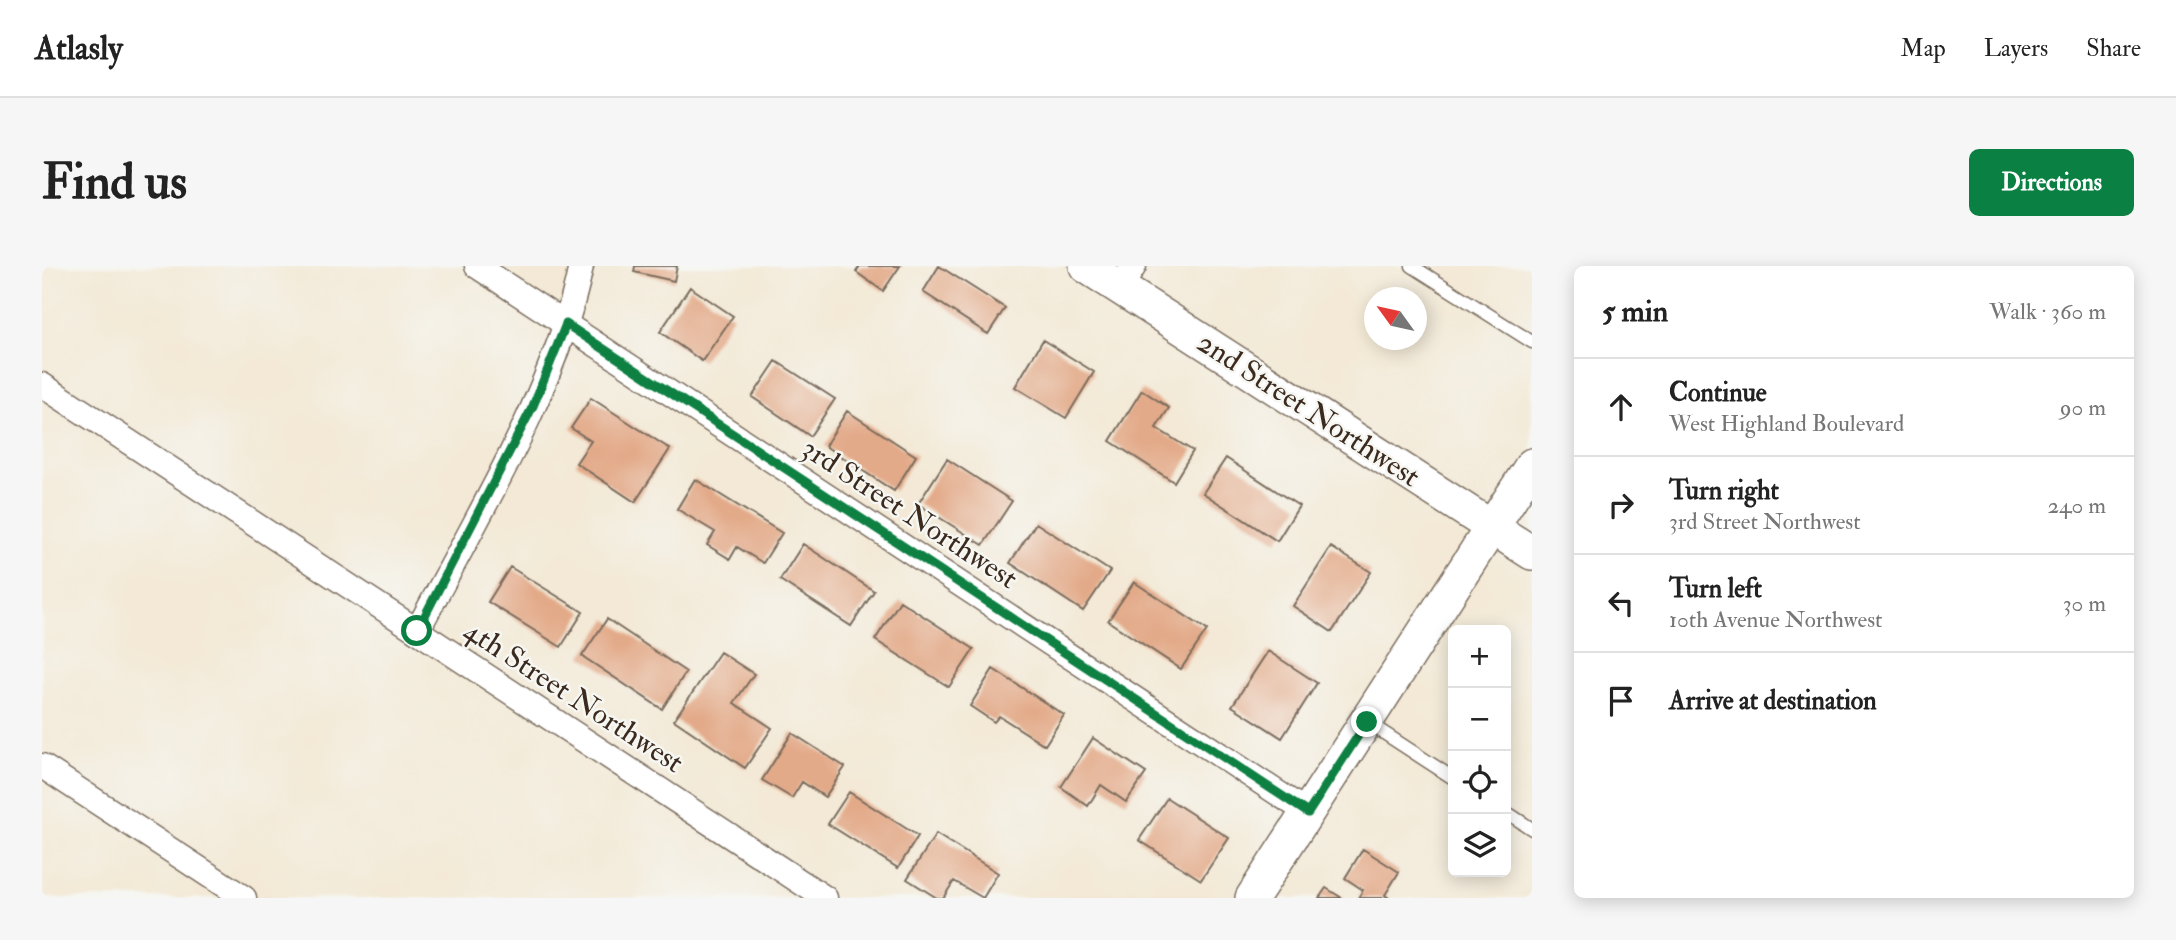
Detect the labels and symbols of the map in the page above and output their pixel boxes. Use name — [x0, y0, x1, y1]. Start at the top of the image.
north arrow — [1364, 287, 1427, 350]
street label: 2nd Street Northwest — [1190, 324, 1427, 495]
street label: 3rd Street Northwest — [795, 430, 1025, 597]
street label: 4th Street Northwest — [457, 612, 691, 781]
route start — [401, 615, 432, 646]
route end — [1351, 706, 1382, 737]

